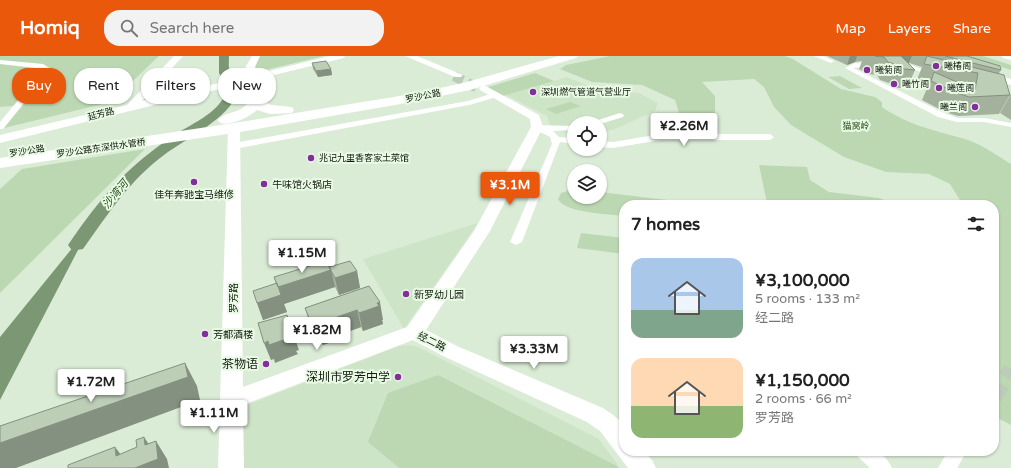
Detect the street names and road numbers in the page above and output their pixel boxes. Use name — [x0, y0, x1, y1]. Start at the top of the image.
street label: 罗沙公路 — [404, 88, 442, 105]
street label: 延芳路 — [87, 106, 116, 123]
street label: 罗沙公路东深供水管桥 — [56, 136, 147, 160]
street label: 罗沙公路 — [8, 143, 46, 160]
street label: 罗芳路 — [228, 283, 240, 313]
street label: 经二路 — [415, 330, 448, 354]

